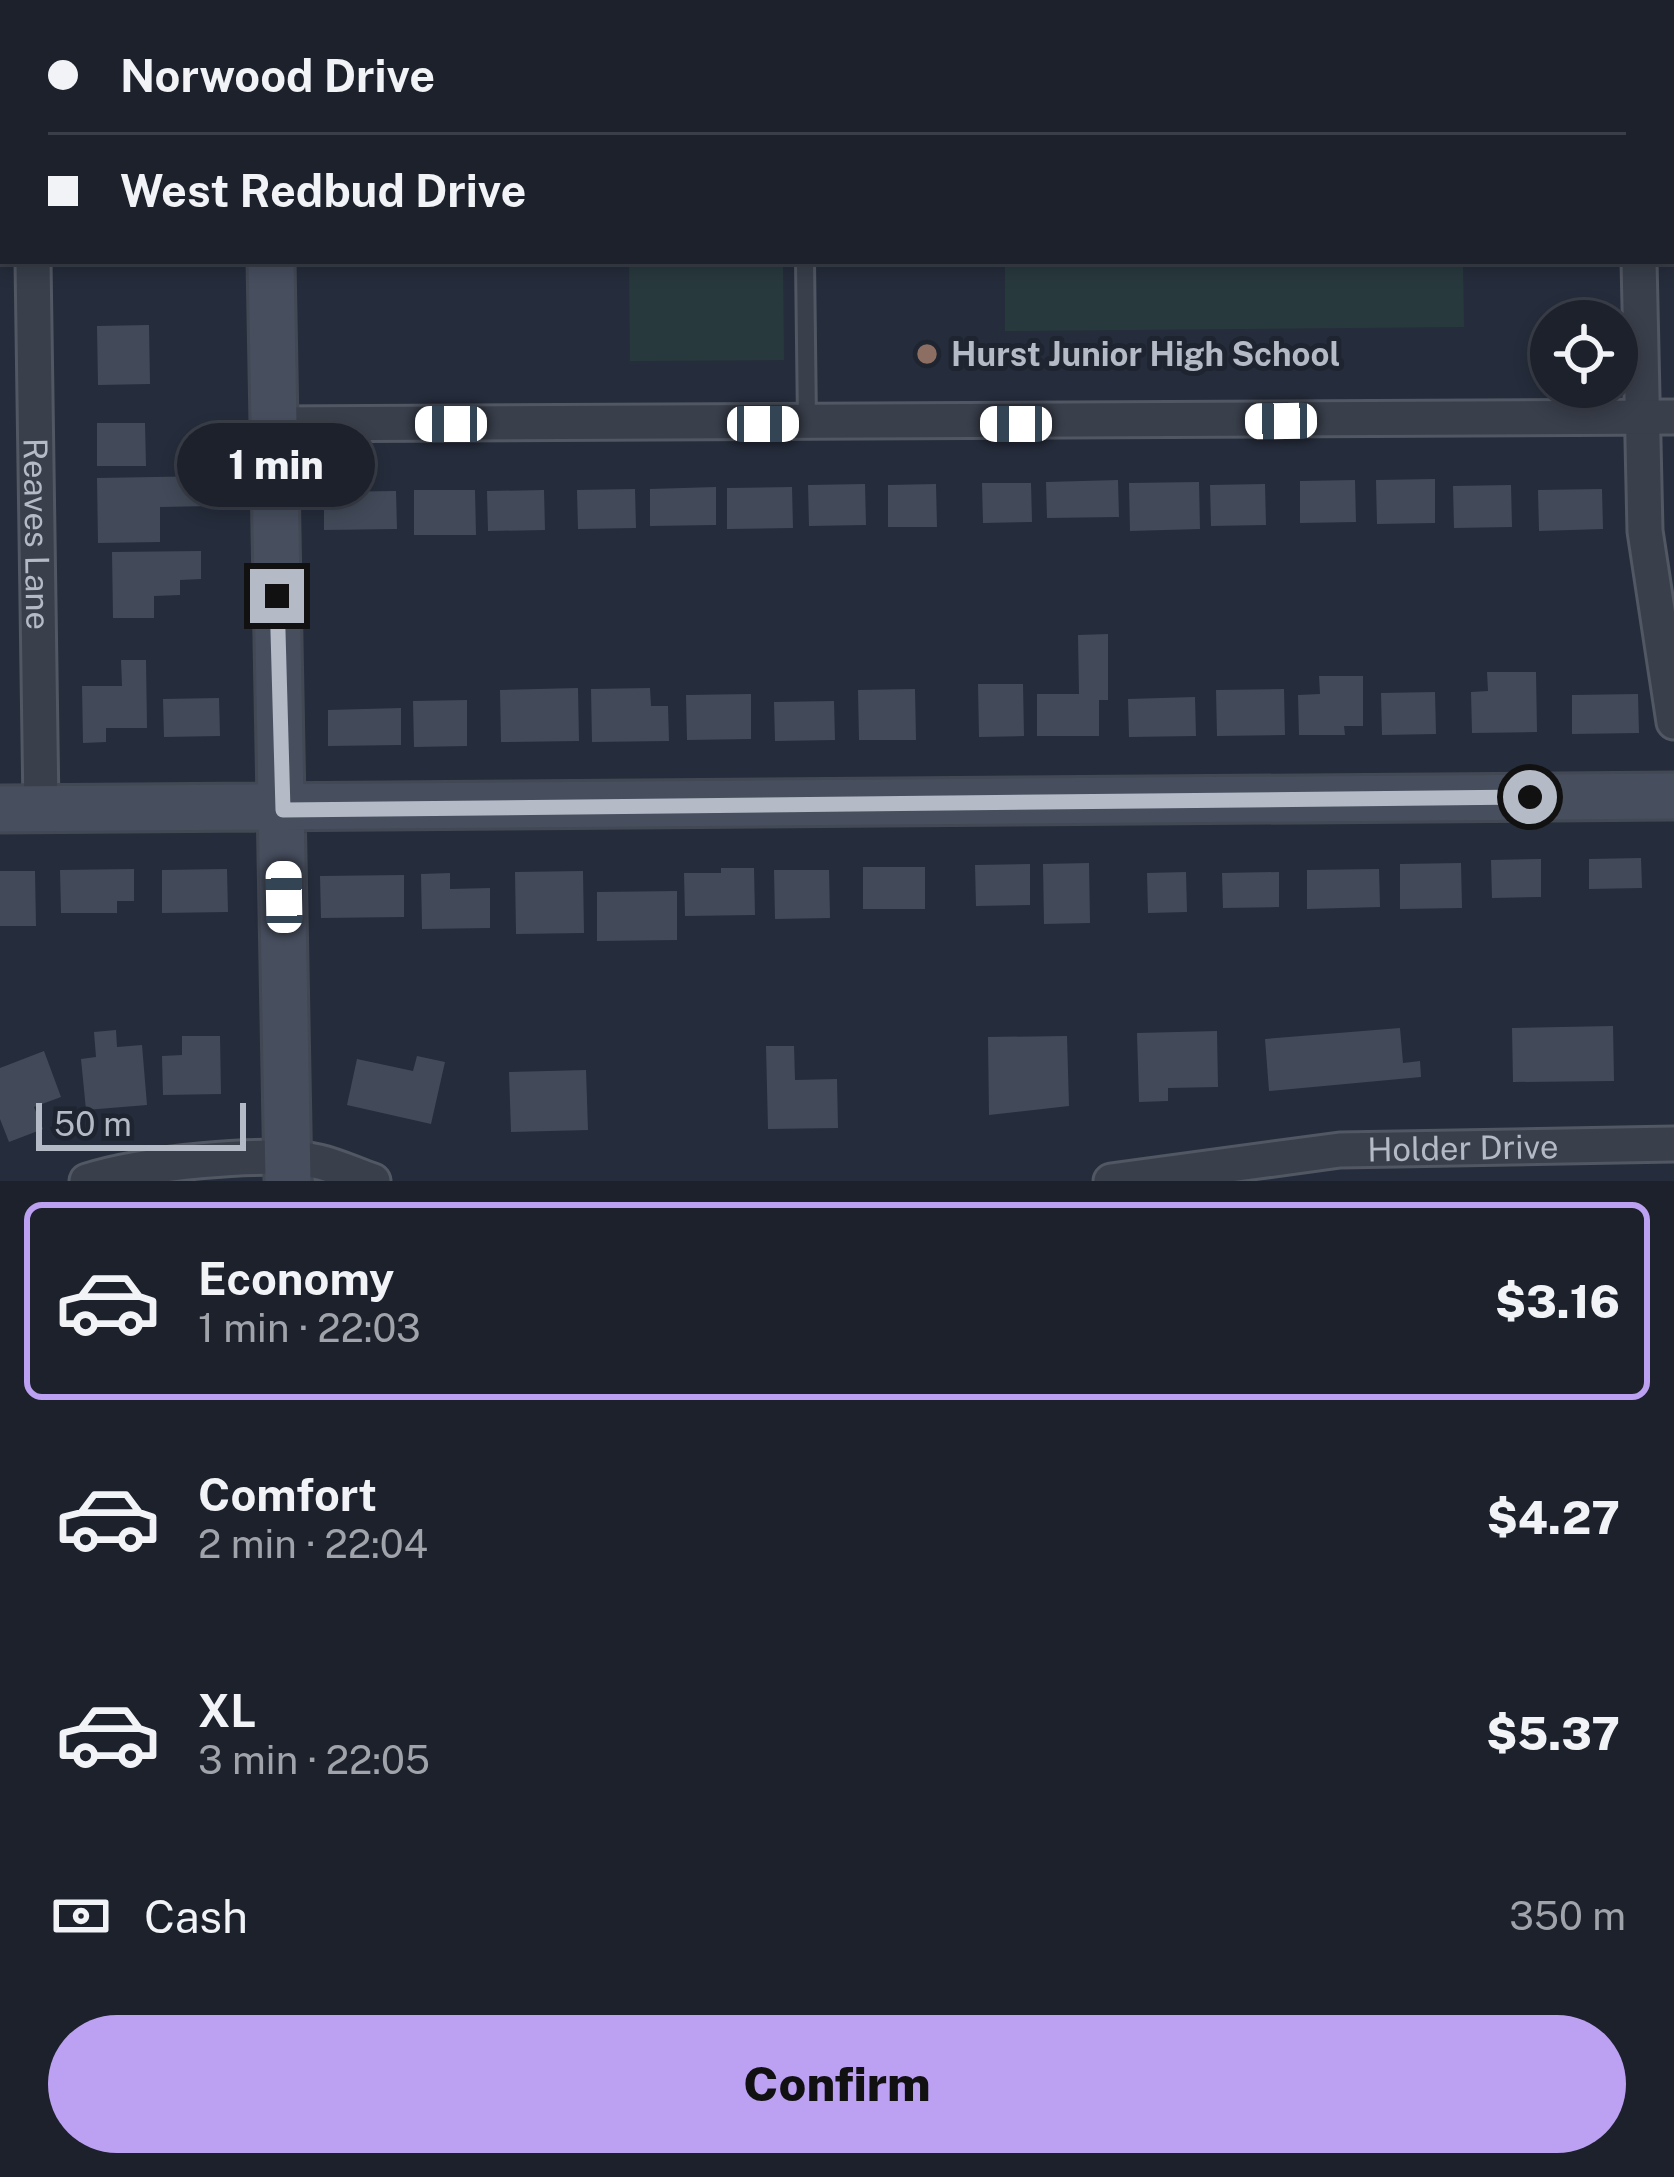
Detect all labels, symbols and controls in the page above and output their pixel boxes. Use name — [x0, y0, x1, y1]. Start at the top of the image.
text: Norwood Drive — [120, 49, 435, 102]
text: West Redbud Drive — [120, 164, 527, 217]
map controls — [1530, 300, 1638, 408]
button: locate — [1530, 300, 1638, 408]
place label: Hurst Junior High School — [951, 335, 1340, 373]
marker: Hurst Junior High School — [914, 341, 940, 367]
car — [1245, 402, 1317, 440]
car — [415, 406, 487, 442]
car — [727, 406, 799, 442]
car — [980, 406, 1052, 442]
callout: 1 min — [178, 422, 376, 506]
street label: Reaves Lane — [17, 438, 57, 630]
text: 1 min — [228, 442, 324, 488]
route end — [250, 569, 304, 623]
route start — [1503, 770, 1557, 824]
car — [265, 861, 303, 933]
scale bar — [36, 1097, 246, 1150]
text: 50 m — [54, 1105, 132, 1143]
street label: Holder Drive — [1367, 1127, 1559, 1169]
icon: car — [54, 1247, 162, 1355]
text: Economy — [198, 1252, 394, 1305]
text: $3.16 — [1495, 1275, 1620, 1328]
text: 1 min · 22:03 — [198, 1305, 421, 1351]
icon: car — [54, 1463, 162, 1571]
text: Comfort — [198, 1468, 377, 1521]
text: $4.27 — [1487, 1491, 1620, 1544]
text: 2 min · 22:04 — [198, 1521, 428, 1567]
icon: car — [54, 1679, 162, 1787]
text: XL — [198, 1684, 256, 1737]
text: $5.37 — [1486, 1707, 1620, 1760]
text: 3 min · 22:05 — [198, 1737, 430, 1783]
icon: cash — [48, 1883, 114, 1949]
text: Cash — [144, 1890, 248, 1943]
text: 350 m — [1509, 1893, 1626, 1939]
button: Confirm — [48, 2015, 1626, 2153]

